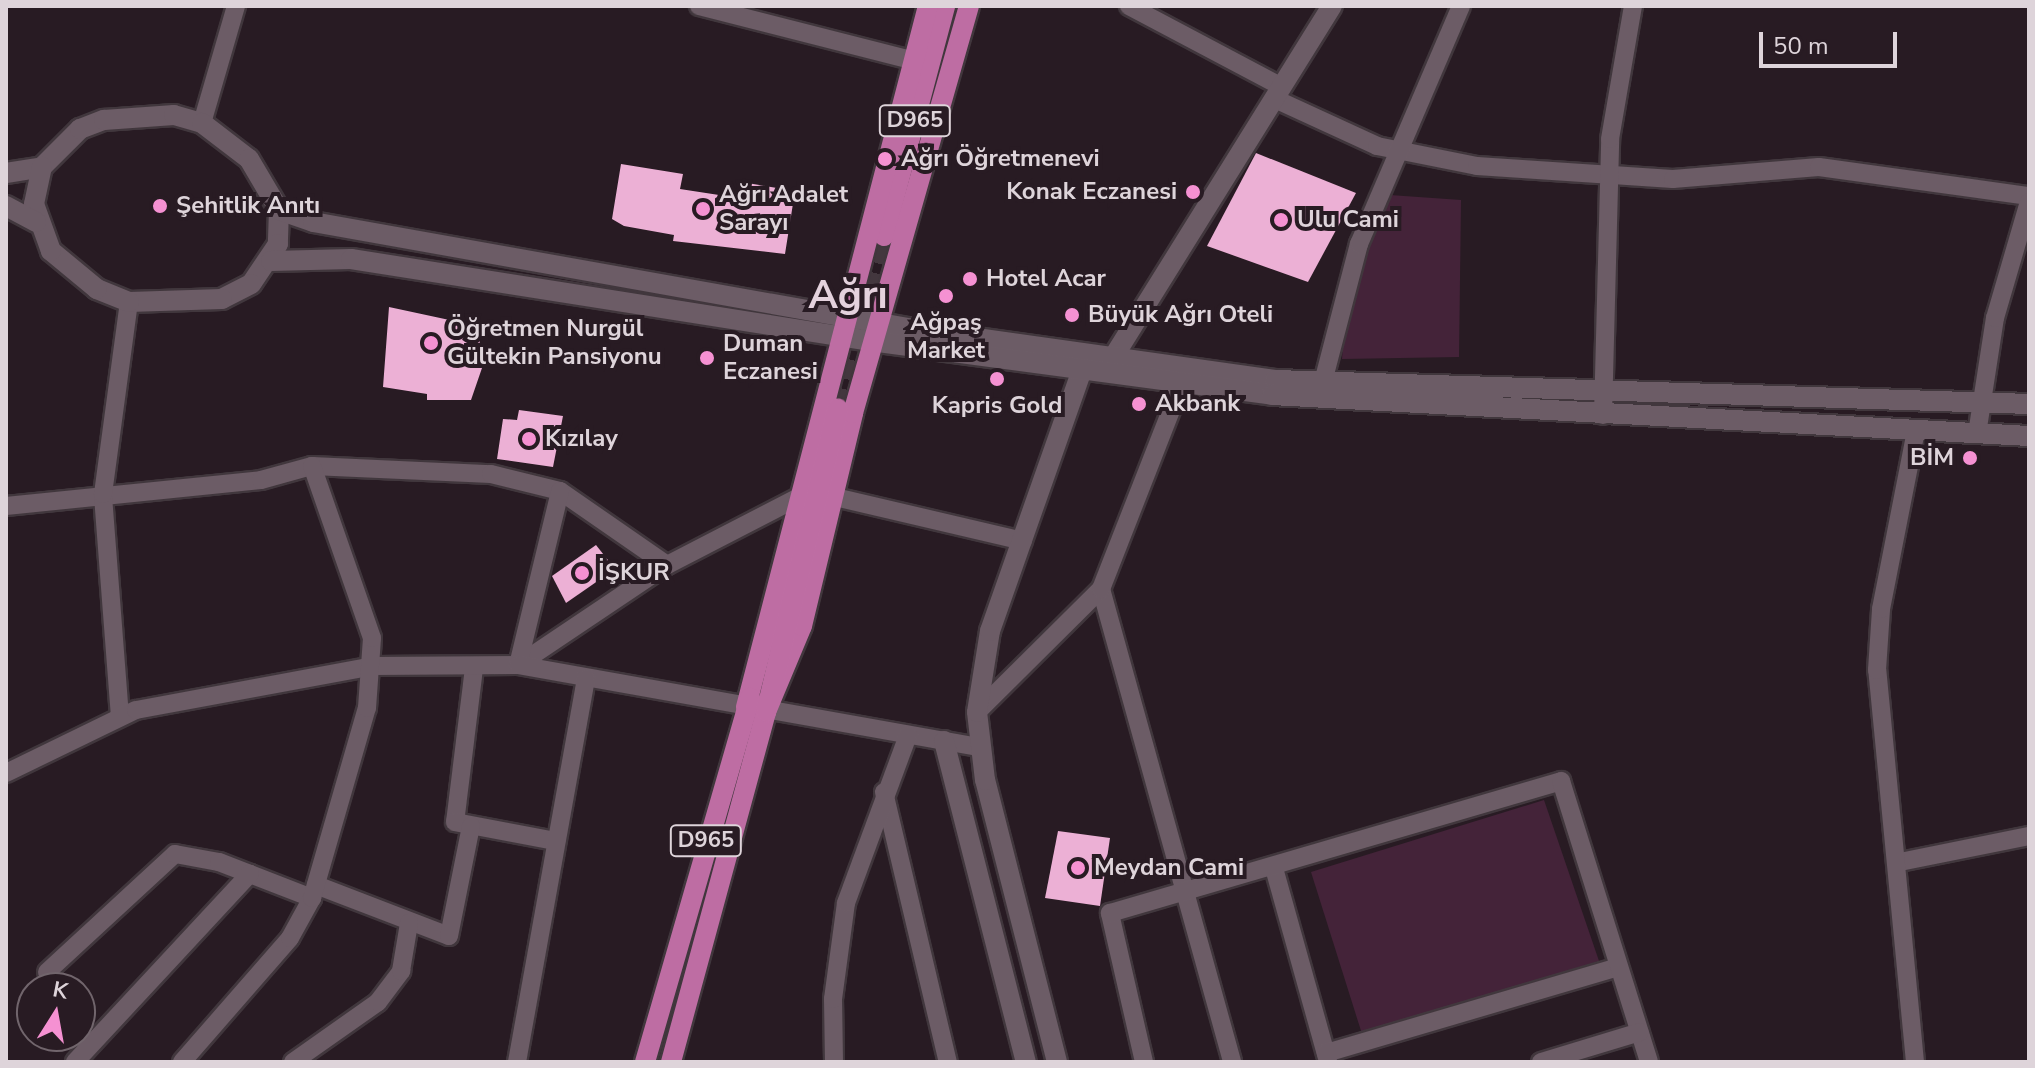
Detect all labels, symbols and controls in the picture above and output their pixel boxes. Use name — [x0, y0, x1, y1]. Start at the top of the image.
scale bar — [1763, 16, 1901, 66]
text: 50 m — [1773, 30, 1829, 62]
road number: D965 — [877, 103, 953, 139]
place label: Ağrı Öğretmenevi — [901, 145, 1100, 173]
marker: Ağrı Öğretmenevi — [876, 150, 894, 168]
place label: Konak Eczanesi — [1006, 178, 1177, 206]
place label: Ağrı Adalet Sarayı — [719, 181, 848, 237]
marker: Konak Eczanesi — [1184, 183, 1202, 201]
place label: Şehitlik Anıtı — [176, 192, 320, 220]
marker: Şehitlik Anıtı — [151, 197, 169, 215]
marker: Ağrı Adalet Sarayı — [694, 200, 712, 218]
place label: Ulu Cami — [1297, 206, 1399, 234]
marker: Ulu Cami — [1272, 211, 1290, 229]
place label: Hotel Acar — [986, 265, 1106, 293]
marker: Hotel Acar — [961, 270, 979, 288]
district label: Ağrı — [808, 271, 888, 319]
marker: Ağpaş Market — [937, 287, 955, 305]
place label: Büyük Ağrı Oteli — [1088, 301, 1273, 329]
marker: Büyük Ağrı Oteli — [1063, 306, 1081, 324]
place label: Ağpaş Market — [907, 309, 985, 365]
place label: Öğretmen Nurgül Gültekin Pansiyonu — [447, 315, 662, 371]
place label: Duman Eczanesi — [723, 330, 818, 386]
marker: Öğretmen Nurgül Gültekin Pansiyonu — [422, 334, 440, 352]
marker: Duman Eczanesi — [698, 349, 716, 367]
marker: Kapris Gold — [988, 370, 1006, 388]
place label: Akbank — [1155, 390, 1240, 418]
place label: Kapris Gold — [932, 392, 1062, 420]
marker: Akbank — [1130, 395, 1148, 413]
place label: Kızılay — [545, 425, 618, 453]
marker: Kızılay — [520, 430, 538, 448]
place label: BİM — [1910, 444, 1954, 472]
marker: BİM — [1961, 449, 1979, 467]
place label: İŞKUR — [598, 559, 670, 587]
marker: İŞKUR — [573, 564, 591, 582]
road number: D965 — [668, 823, 744, 859]
place label: Meydan Cami — [1094, 854, 1244, 882]
marker: Meydan Cami — [1069, 859, 1087, 877]
north arrow — [16, 972, 96, 1052]
text: K — [50, 974, 70, 1007]

